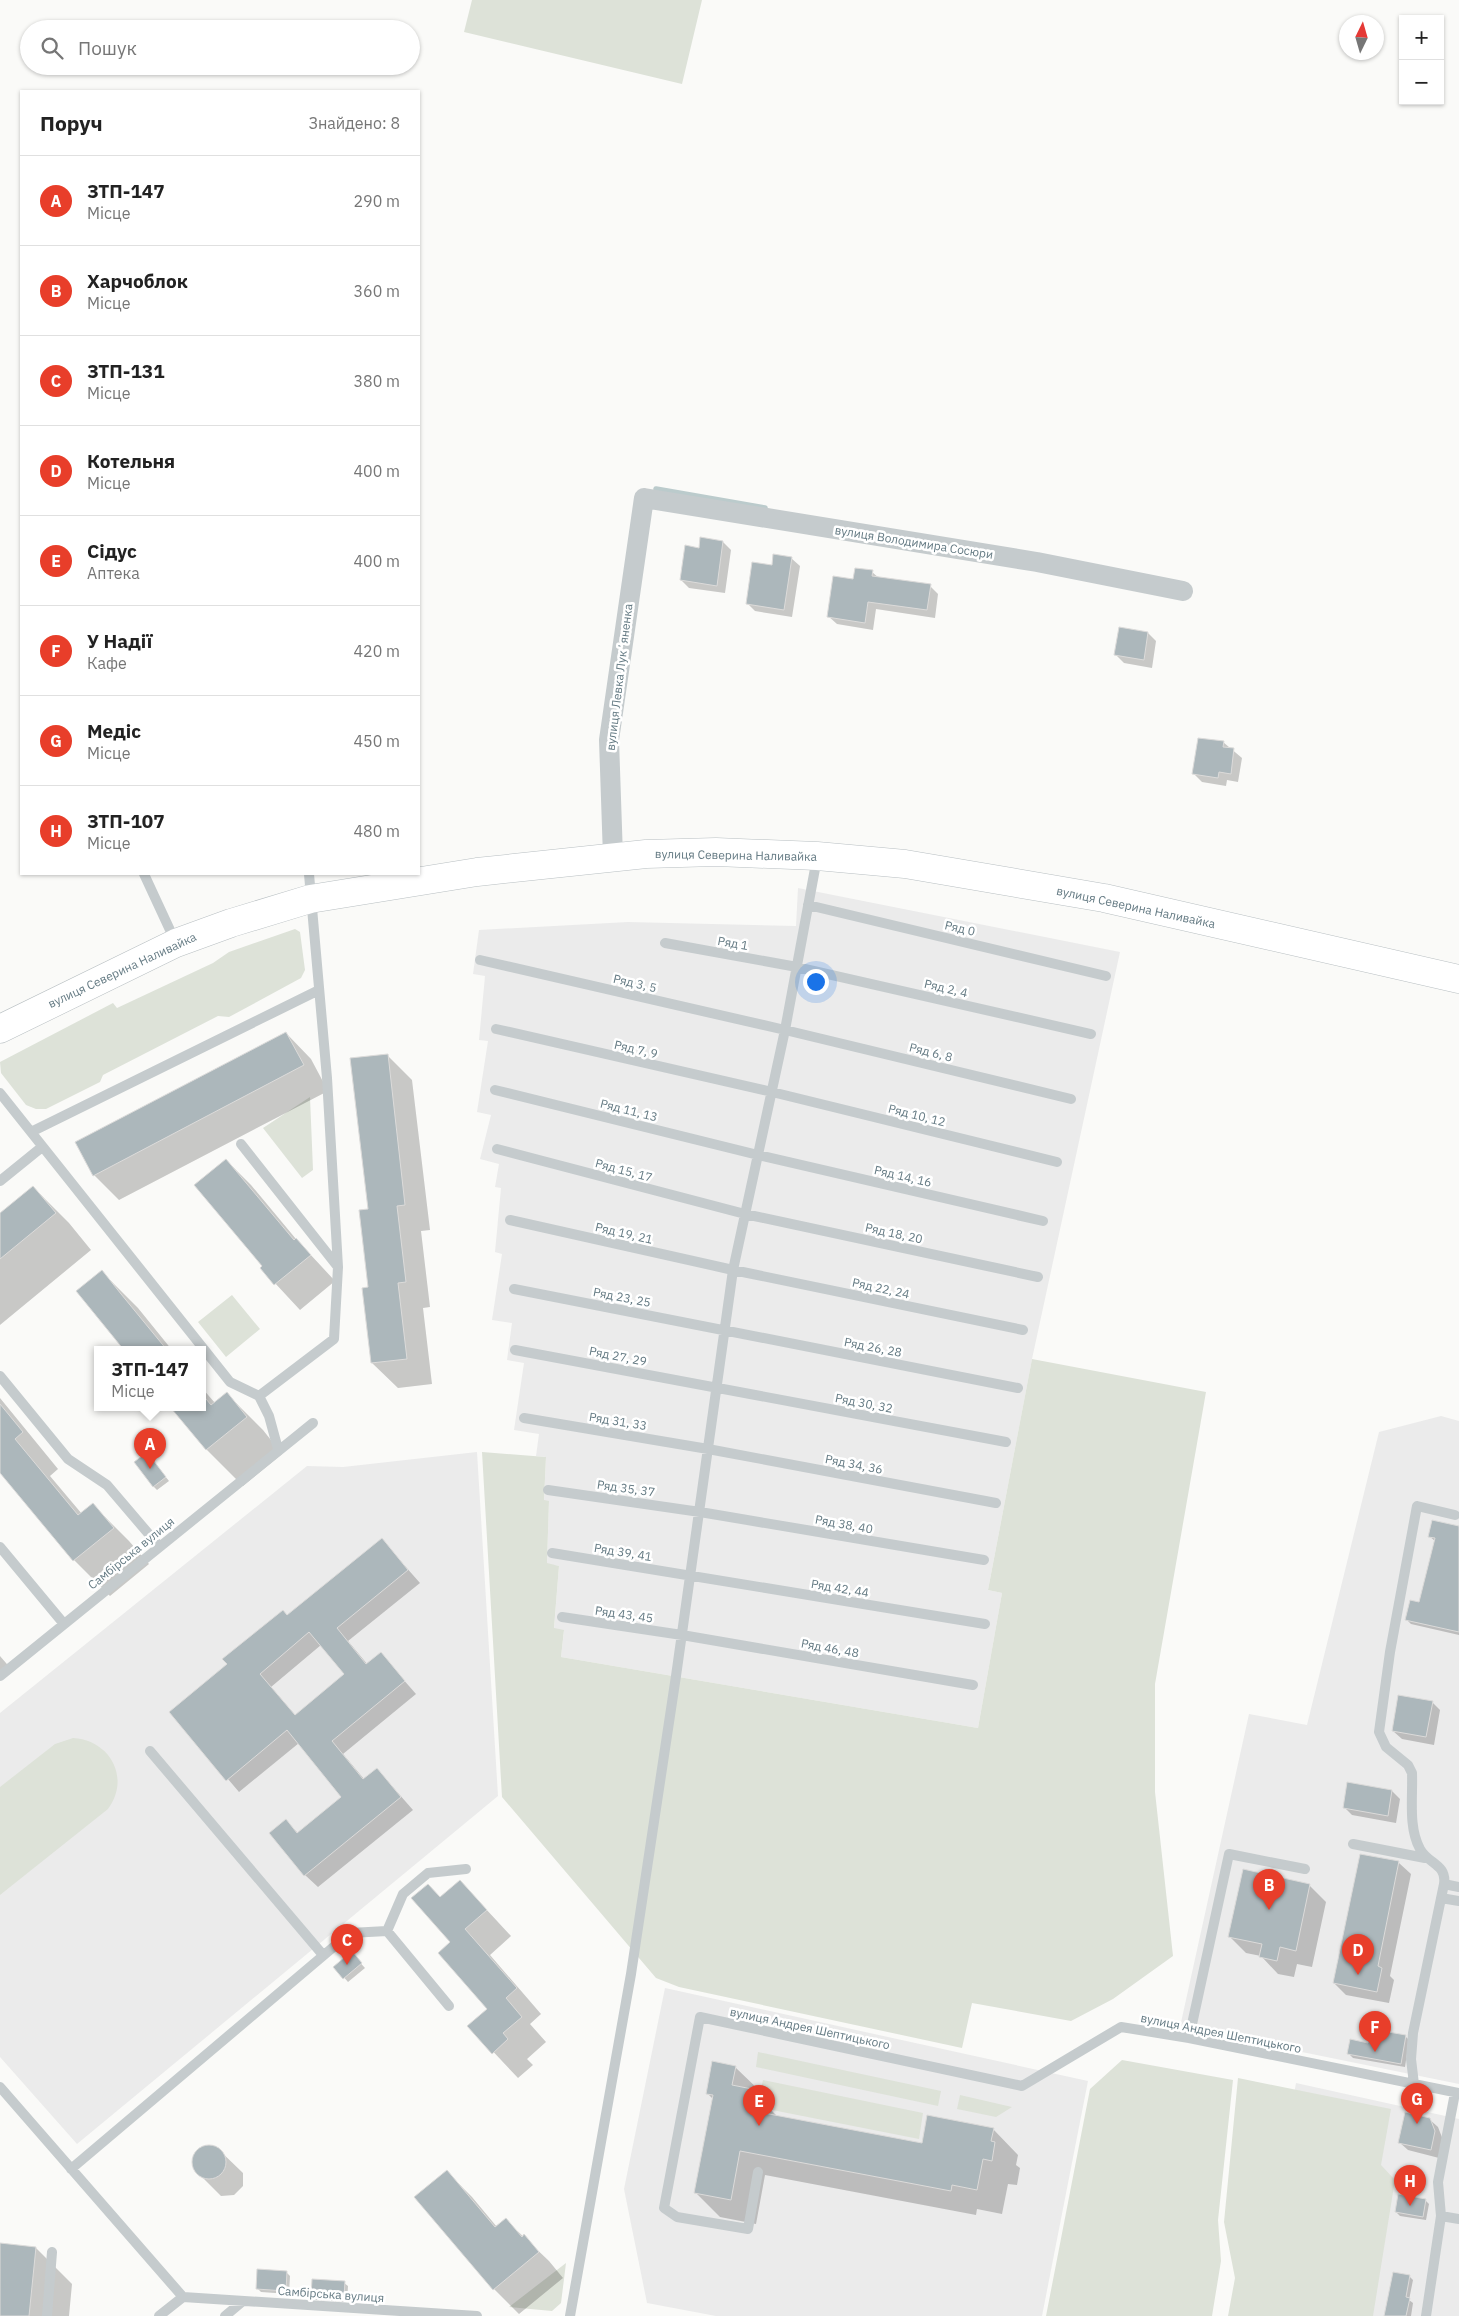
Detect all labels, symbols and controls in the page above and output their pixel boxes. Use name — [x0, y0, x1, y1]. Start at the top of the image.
north arrow — [1339, 15, 1384, 60]
map controls — [1399, 15, 1444, 105]
button: + — [1399, 15, 1444, 60]
search box — [20, 20, 420, 75]
icon: search — [38, 34, 66, 62]
text: Пошук — [78, 36, 137, 60]
button: − — [1399, 60, 1444, 105]
text: Поруч — [40, 109, 103, 137]
text: Знайдено: 8 — [308, 113, 400, 133]
text: ЗТП-147 — [87, 179, 165, 203]
text: A — [51, 191, 61, 211]
text: 290 m — [353, 191, 400, 211]
text: Місце — [87, 203, 130, 223]
text: Харчоблок — [87, 269, 188, 293]
text: B — [51, 281, 61, 301]
text: 360 m — [353, 281, 400, 301]
text: Місце — [87, 293, 130, 313]
text: ЗТП-131 — [87, 359, 165, 383]
text: C — [51, 371, 61, 391]
text: 380 m — [353, 371, 400, 391]
text: Місце — [87, 383, 130, 403]
text: Котельня — [87, 449, 175, 473]
text: D — [50, 461, 62, 481]
text: 400 m — [353, 461, 400, 481]
text: Місце — [87, 473, 130, 493]
street label: вулиця Володимира Сосюри — [834, 522, 994, 562]
text: Сідус — [87, 539, 137, 563]
text: E — [51, 551, 61, 571]
text: 400 m — [353, 551, 400, 571]
text: Аптека — [87, 563, 140, 583]
street label: вулиця Левка Лукʼяненка — [603, 602, 636, 751]
text: У Надії — [87, 629, 152, 653]
text: F — [51, 641, 61, 661]
text: 420 m — [353, 641, 400, 661]
text: Кафе — [87, 653, 127, 673]
text: Медіс — [87, 719, 141, 743]
text: G — [50, 731, 62, 751]
text: 450 m — [353, 731, 400, 751]
text: Місце — [87, 743, 130, 763]
text: ЗТП-107 — [87, 809, 165, 833]
text: H — [50, 821, 62, 841]
text: 480 m — [353, 821, 400, 841]
text: Місце — [87, 833, 130, 853]
street label: вулиця Северина Наливайка — [655, 846, 818, 864]
street label: вулиця Северина Наливайка — [1055, 883, 1217, 931]
street label: Ряд 0 — [943, 917, 977, 939]
street label: вулиця Северина Наливайка — [45, 929, 199, 1011]
street label: Ряд 1 — [717, 933, 749, 953]
your location — [803, 969, 829, 995]
street label: Ряд 3, 5 — [612, 971, 658, 995]
street label: Ряд 2, 4 — [923, 976, 969, 1000]
street label: Ряд 7, 9 — [613, 1037, 659, 1061]
street label: Ряд 6, 8 — [908, 1039, 954, 1065]
street label: Ряд 11, 13 — [599, 1096, 659, 1124]
street label: Ряд 10, 12 — [887, 1101, 947, 1129]
street label: Ряд 15, 17 — [594, 1155, 654, 1185]
street label: Ряд 14, 16 — [873, 1162, 933, 1190]
street label: Ряд 19, 21 — [594, 1219, 654, 1247]
street label: Ряд 18, 20 — [864, 1220, 924, 1246]
street label: Ряд 22, 24 — [851, 1275, 911, 1301]
street label: Ряд 23, 25 — [592, 1284, 652, 1310]
street label: Ряд 26, 28 — [843, 1334, 903, 1360]
street label: Ряд 27, 29 — [588, 1343, 648, 1369]
popup — [94, 1346, 206, 1411]
text: ЗТП-147 — [111, 1357, 189, 1381]
text: Місце — [111, 1381, 155, 1401]
street label: Ряд 30, 32 — [834, 1390, 894, 1416]
street label: Ряд 31, 33 — [588, 1409, 648, 1433]
pin: A — [134, 1428, 166, 1469]
street label: Ряд 34, 36 — [824, 1451, 884, 1477]
street label: Ряд 35, 37 — [596, 1477, 656, 1499]
street label: Ряд 38, 40 — [814, 1512, 874, 1536]
street label: Самбірська вулиця — [85, 1514, 177, 1592]
street label: Ряд 39, 41 — [593, 1540, 653, 1564]
street label: Ряд 42, 44 — [810, 1576, 870, 1600]
street label: Ряд 43, 45 — [594, 1603, 654, 1625]
street label: Ряд 46, 48 — [800, 1636, 860, 1660]
pin: B — [1253, 1869, 1285, 1910]
pin: C — [331, 1924, 363, 1965]
pin: D — [1342, 1934, 1374, 1975]
street label: вулиця Андрея Шептицького — [729, 2004, 892, 2052]
street label: вулиця Андрея Шептицького — [1139, 2010, 1303, 2056]
pin: F — [1359, 2011, 1391, 2052]
pin: G — [1401, 2083, 1433, 2124]
pin: E — [743, 2085, 775, 2126]
pin: H — [1394, 2165, 1426, 2206]
street label: Самбірська вулиця — [277, 2283, 385, 2305]

